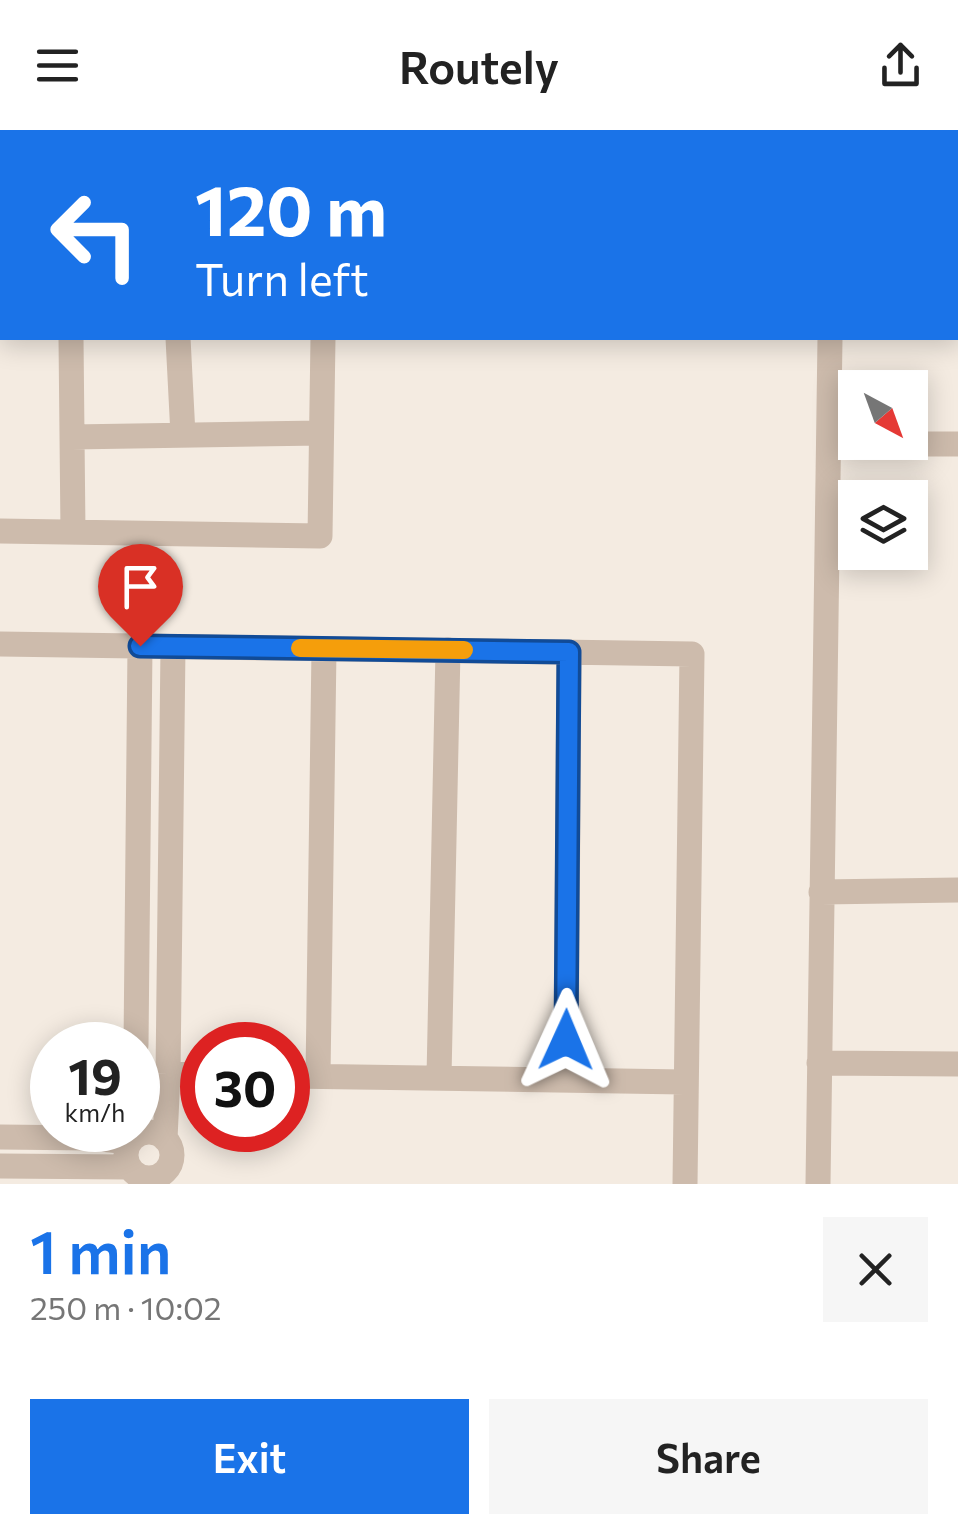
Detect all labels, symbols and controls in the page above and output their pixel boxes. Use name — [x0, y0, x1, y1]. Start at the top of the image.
icon: menu — [30, 38, 85, 93]
text: Routely — [399, 38, 559, 93]
icon: share — [873, 38, 928, 93]
text: 120 m — [195, 165, 387, 250]
icon: left — [30, 170, 160, 300]
text: Turn left — [195, 250, 369, 305]
north arrow — [838, 370, 928, 460]
map controls — [838, 370, 928, 570]
button: layers — [838, 480, 928, 570]
pin — [98, 544, 183, 647]
icon: arrive — [113, 559, 168, 614]
position arrow — [514, 988, 618, 1092]
speed limit sign: 30 — [180, 1022, 310, 1152]
text: 19 — [68, 1044, 122, 1105]
text: km/h — [65, 1097, 125, 1127]
text: 1 min — [30, 1213, 171, 1286]
button: close — [823, 1217, 928, 1322]
text: 250 m · 10:02 — [30, 1287, 222, 1327]
button: Exit — [30, 1399, 469, 1514]
button: Share — [489, 1399, 928, 1514]

